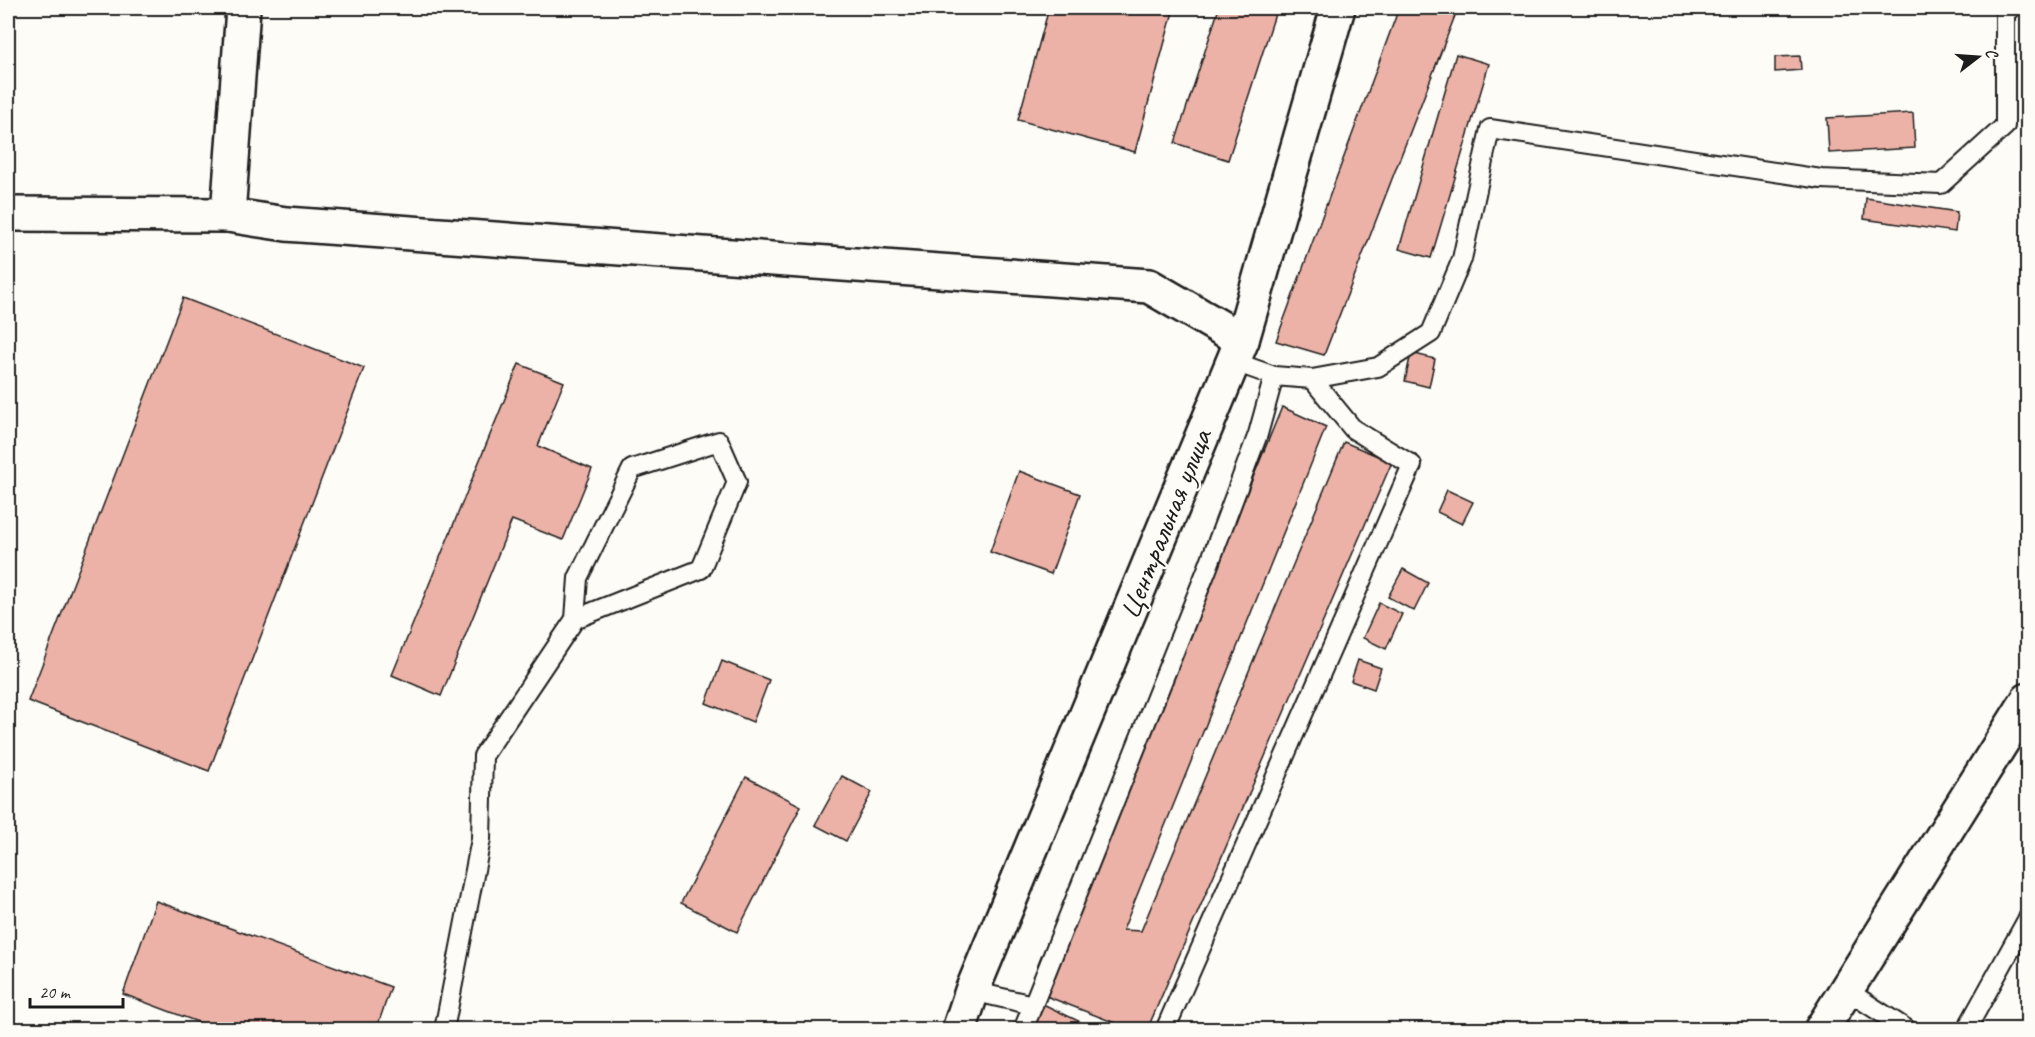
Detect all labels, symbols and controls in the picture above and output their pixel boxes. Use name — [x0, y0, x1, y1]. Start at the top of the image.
north arrow — [1948, 27, 2008, 87]
text: С — [1981, 46, 2003, 62]
street label: Центральная улица — [1110, 422, 1221, 624]
scale bar — [30, 971, 123, 1009]
text: 20 m — [39, 981, 72, 1003]

